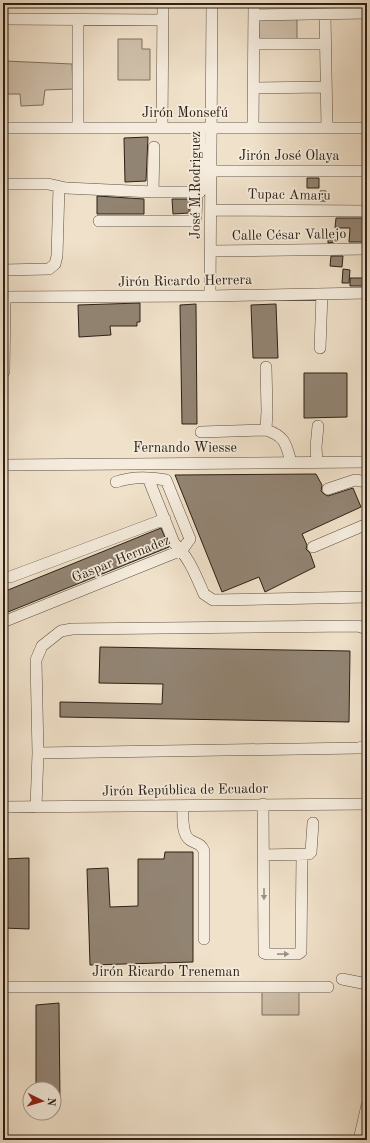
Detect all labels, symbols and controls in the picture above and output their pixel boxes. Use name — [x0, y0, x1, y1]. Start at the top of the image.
street label: Jirón Monsefú — [142, 106, 229, 120]
street label: José M.Rodriguez — [189, 131, 203, 239]
street label: Jirón José Olaya — [239, 149, 339, 163]
street label: Tupac Amaru — [247, 187, 331, 203]
street label: Calle César Vallejo — [232, 227, 347, 243]
street label: Jirón Ricardo Herrera — [118, 273, 252, 289]
street label: Fernando Wiesse — [133, 441, 237, 455]
street label: Gaspar Hernadez — [70, 533, 172, 585]
street label: Jirón República de Ecuador — [102, 782, 268, 798]
one-way arrow — [260, 888, 267, 900]
one-way arrow — [277, 951, 290, 957]
street label: Jirón Ricardo Treneman — [92, 965, 240, 979]
north arrow — [22, 1081, 62, 1121]
text: N — [45, 1097, 56, 1107]

